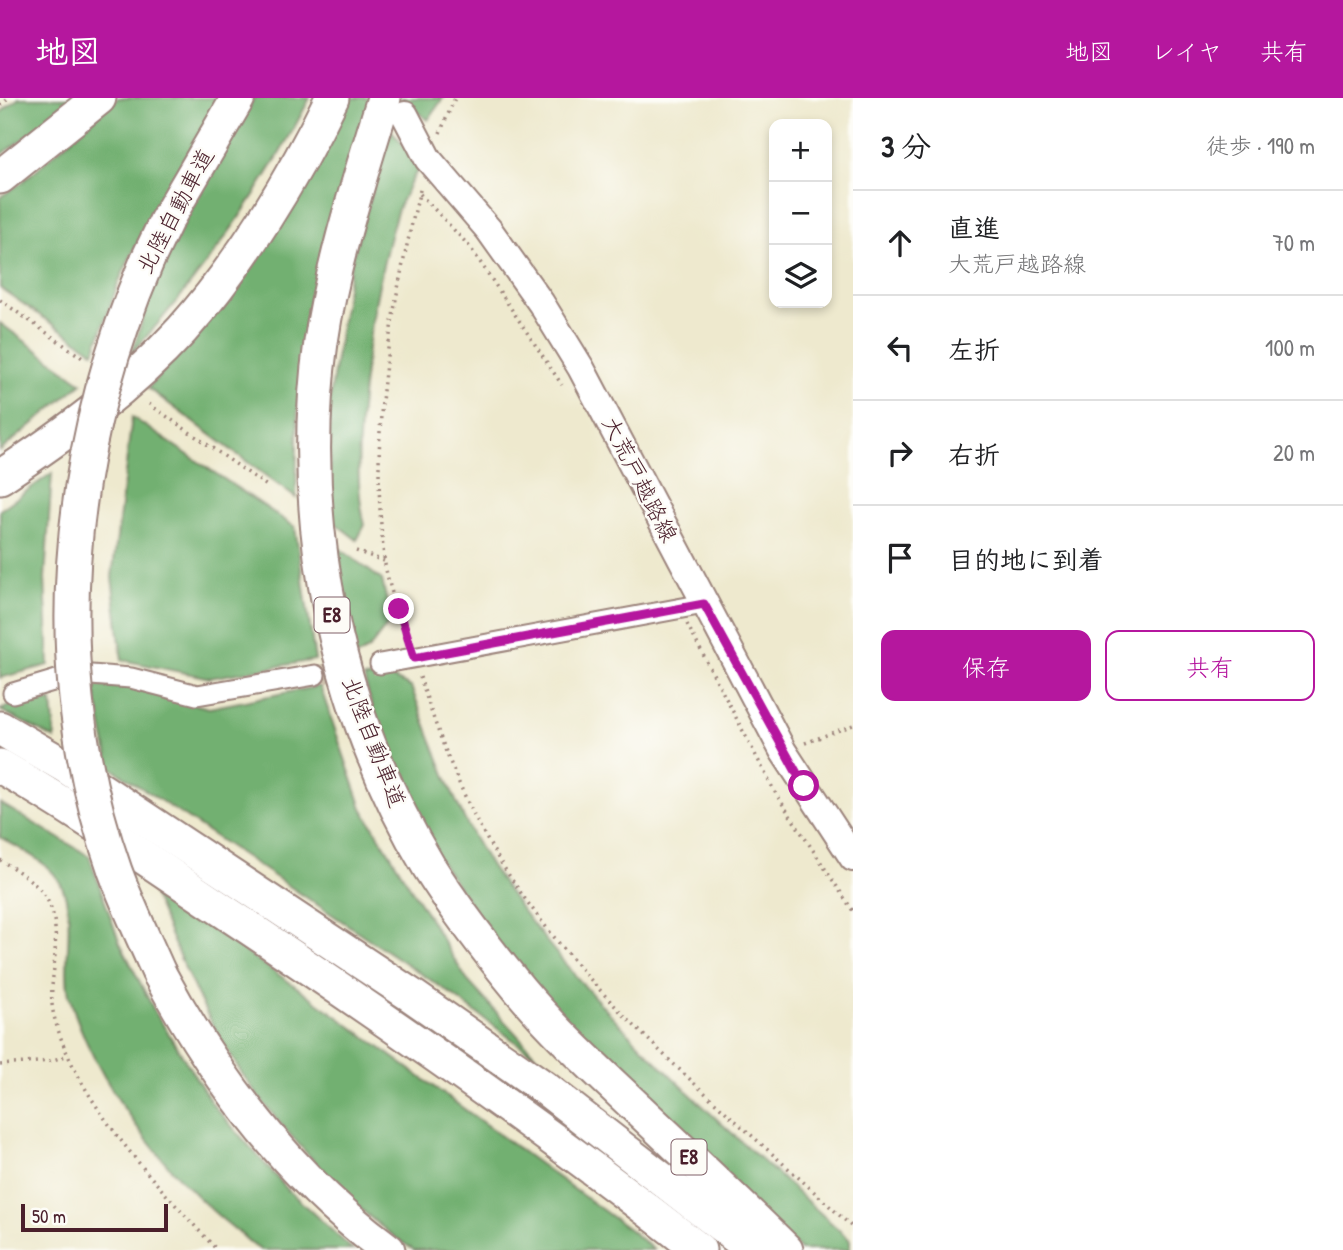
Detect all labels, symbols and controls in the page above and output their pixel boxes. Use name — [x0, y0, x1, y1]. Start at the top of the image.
text: 地図 — [35, 29, 101, 73]
text: 地図 — [1065, 35, 1113, 67]
text: レイヤ — [1151, 35, 1222, 67]
text: 共有 — [1260, 35, 1308, 67]
map controls — [769, 119, 832, 308]
button: + — [769, 119, 832, 182]
text: 3 分 — [881, 126, 931, 166]
text: 徒歩 · 190 m — [1206, 130, 1315, 161]
street label: 北陸自動車道 — [128, 143, 221, 279]
button: − — [769, 182, 832, 245]
text: 直進 — [948, 210, 1000, 245]
icon: ahead — [881, 224, 919, 262]
text: 70 m — [1272, 227, 1315, 258]
button: layers — [769, 245, 832, 308]
text: 大荒戸越路線 — [948, 248, 1086, 279]
icon: left — [881, 329, 919, 367]
text: 左折 — [948, 332, 1000, 367]
text: 100 m — [1265, 332, 1315, 363]
street label: 大荒戸越路線 — [595, 410, 686, 547]
icon: right — [881, 434, 919, 472]
text: 右折 — [948, 437, 1000, 472]
text: 20 m — [1273, 437, 1315, 468]
icon: arrive — [881, 539, 919, 577]
text: 目的地に到着 — [948, 542, 1104, 577]
route end — [383, 593, 414, 624]
road number: E8 — [314, 598, 350, 632]
button: 保存 — [881, 630, 1091, 701]
button: 共有 — [1105, 630, 1315, 701]
street label: 北陸自動車道 — [335, 672, 414, 812]
route start — [788, 770, 819, 801]
road number: E8 — [672, 1140, 706, 1174]
scale bar — [21, 1201, 168, 1233]
text: 50 m — [32, 1203, 66, 1229]

